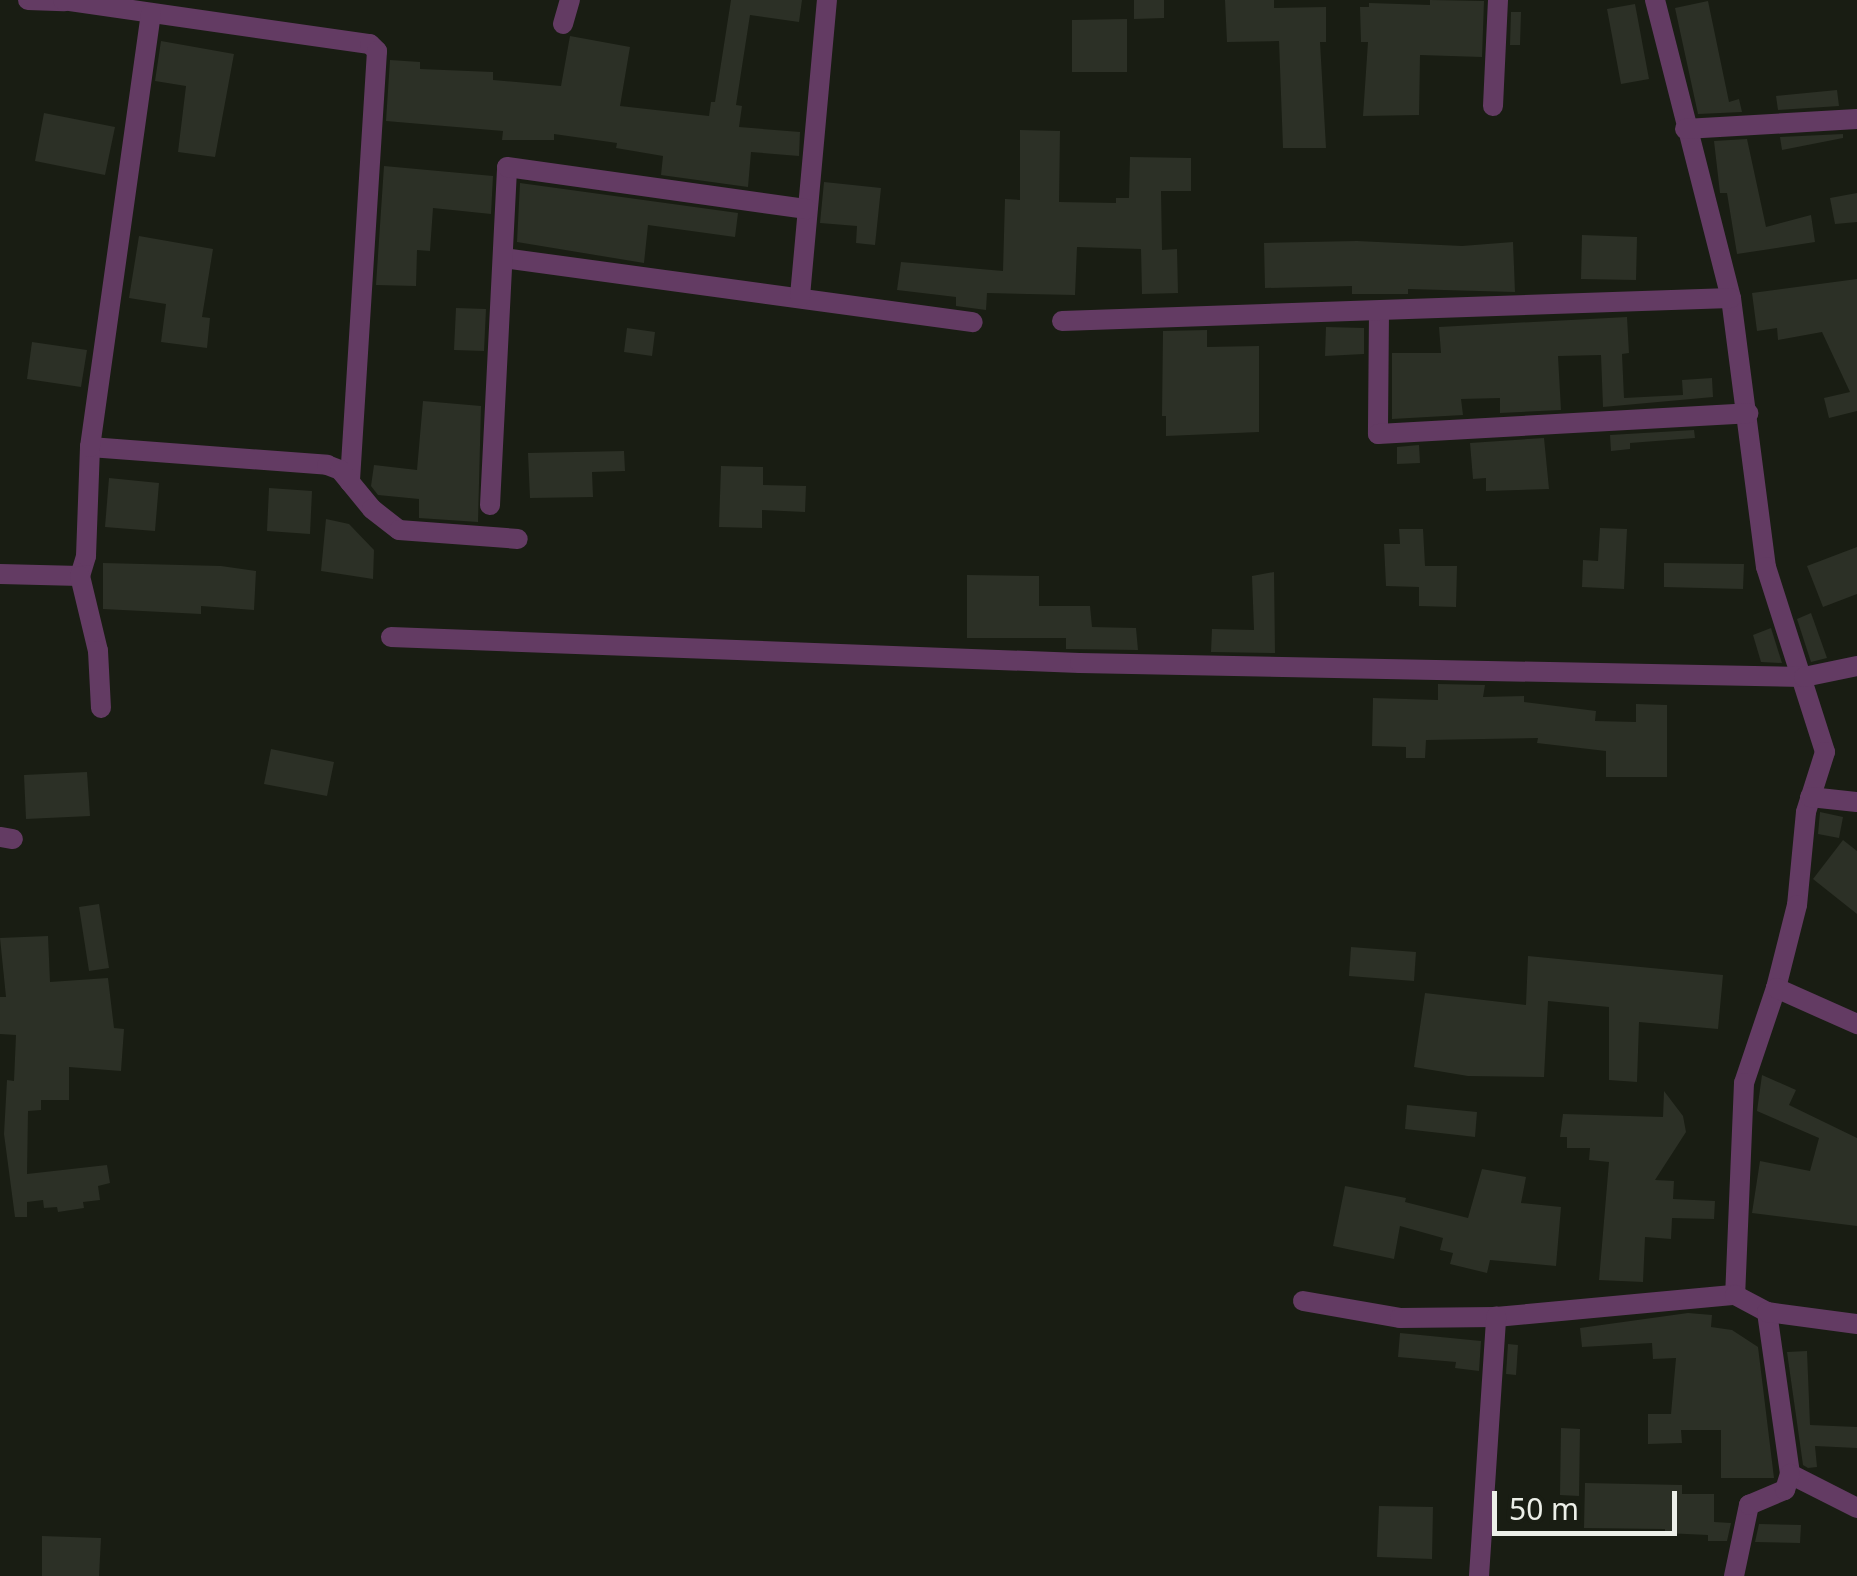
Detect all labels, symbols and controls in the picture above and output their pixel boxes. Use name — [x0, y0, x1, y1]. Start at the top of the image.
scale bar — [1497, 1471, 1682, 1533]
text: 50 m — [1509, 1488, 1579, 1529]

